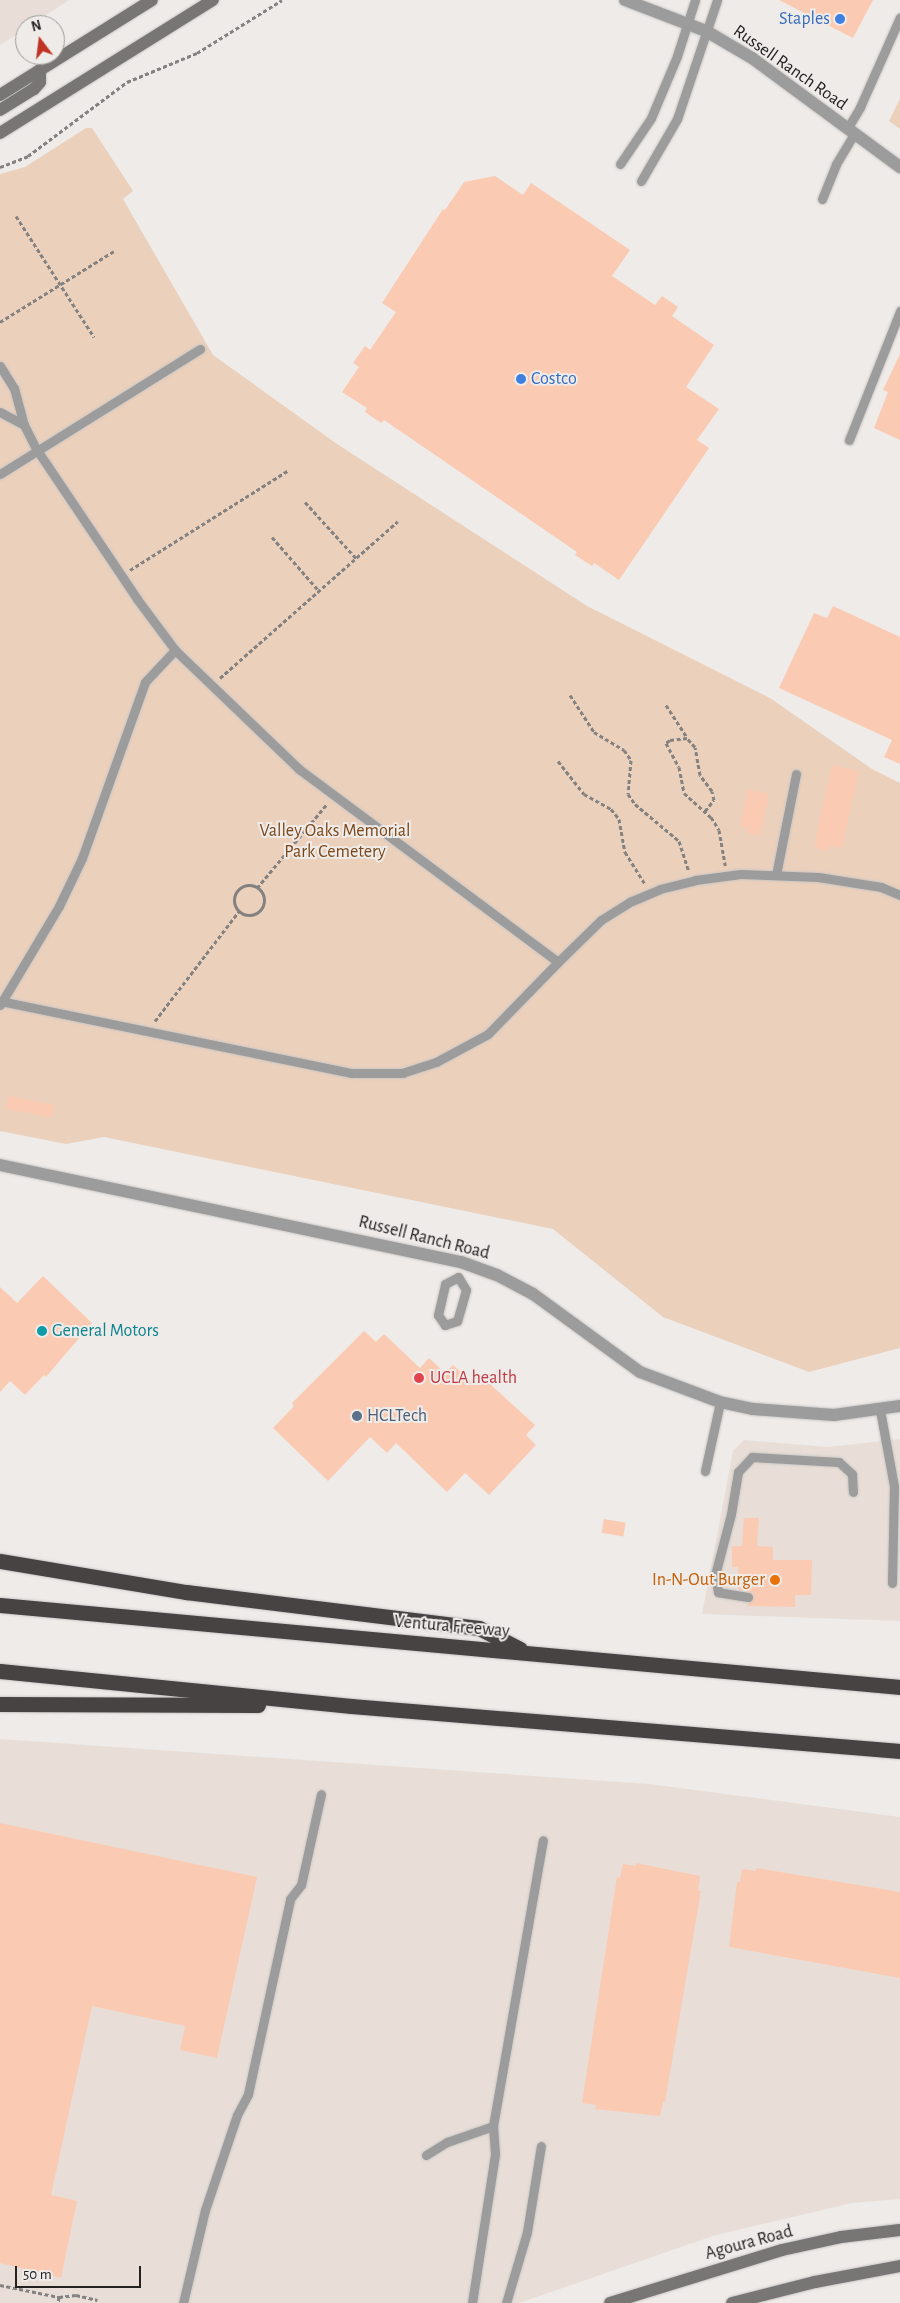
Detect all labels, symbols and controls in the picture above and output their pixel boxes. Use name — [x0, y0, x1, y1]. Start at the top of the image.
place label: Staples — [779, 8, 830, 30]
marker: Staples — [834, 13, 846, 25]
north arrow — [15, 15, 65, 65]
text: N — [30, 18, 43, 35]
street label: Russell Ranch Road — [729, 21, 851, 115]
place label: Costco — [531, 368, 577, 390]
marker: Costco — [515, 373, 527, 385]
park label: Valley Oaks Memorial Park Cemetery — [259, 821, 411, 864]
street label: Russell Ranch Road — [356, 1211, 492, 1265]
place label: General Motors — [52, 1320, 159, 1342]
marker: General Motors — [36, 1325, 48, 1337]
place label: UCLA health — [430, 1367, 517, 1389]
marker: UCLA health — [412, 1371, 426, 1385]
place label: HCLTech — [367, 1405, 427, 1427]
marker: HCLTech — [351, 1410, 363, 1422]
place label: In-N-Out Burger — [652, 1569, 765, 1591]
marker: In-N-Out Burger — [769, 1574, 781, 1586]
street label: Ventura Freeway — [393, 1611, 511, 1643]
street label: Agoura Road — [703, 2221, 795, 2265]
scale bar — [18, 2256, 144, 2288]
text: 50 m — [23, 2267, 52, 2282]

